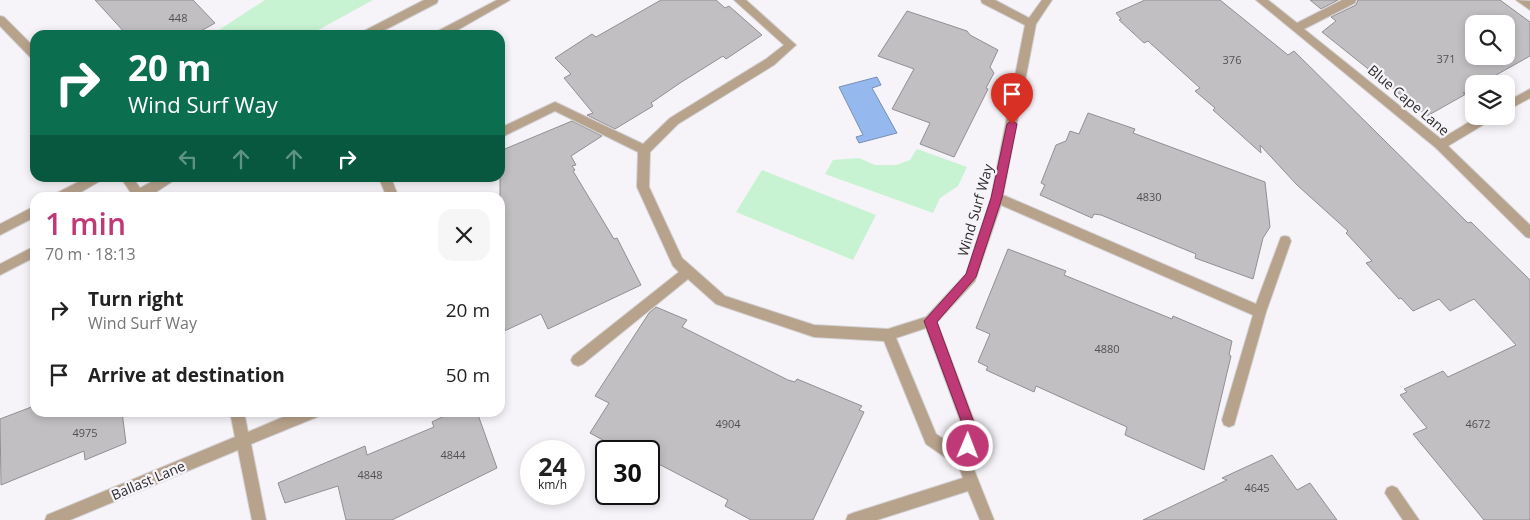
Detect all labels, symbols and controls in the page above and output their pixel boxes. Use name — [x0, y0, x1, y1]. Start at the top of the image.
house number: 448 — [169, 10, 187, 25]
map controls — [1465, 15, 1515, 125]
button: search — [1465, 15, 1515, 65]
text: 20 m — [128, 44, 211, 91]
icon: right — [45, 50, 110, 115]
house number: 371 — [1437, 51, 1455, 66]
house number: 376 — [1223, 52, 1241, 67]
street label: Blue Cape Lane — [1364, 60, 1454, 140]
pin — [991, 73, 1033, 124]
button: layers — [1465, 75, 1515, 125]
icon: arrive — [998, 80, 1026, 108]
text: Wind Surf Way — [128, 89, 278, 119]
icon: left — [174, 145, 202, 173]
icon: ahead — [227, 145, 255, 173]
icon: ahead — [280, 145, 308, 173]
icon: right — [333, 145, 361, 173]
street label: Wind Surf Way — [953, 161, 998, 258]
house number: 4830 — [1136, 189, 1162, 204]
text: 1 min — [45, 203, 126, 244]
button: close — [438, 209, 490, 261]
text: 70 m · 18:13 — [45, 243, 136, 265]
text: Turn right — [88, 286, 183, 312]
icon: right — [45, 296, 73, 324]
text: 20 m — [446, 297, 490, 323]
text: Wind Surf Way — [88, 312, 197, 334]
house number: 4880 — [1094, 341, 1120, 356]
icon: arrive — [45, 361, 73, 389]
text: Arrive at destination — [88, 362, 285, 388]
text: 50 m — [446, 362, 490, 388]
house number: 4904 — [715, 416, 741, 431]
house number: 4672 — [1465, 416, 1491, 431]
position arrow — [941, 419, 993, 471]
house number: 4975 — [72, 425, 98, 440]
speed limit sign: 30 — [595, 440, 660, 505]
house number: 4844 — [440, 447, 466, 462]
text: 24 — [538, 449, 567, 483]
street label: Ballast Lane — [108, 456, 188, 504]
house number: 4848 — [357, 467, 383, 482]
text: km/h — [538, 476, 567, 493]
house number: 4645 — [1244, 480, 1270, 495]

